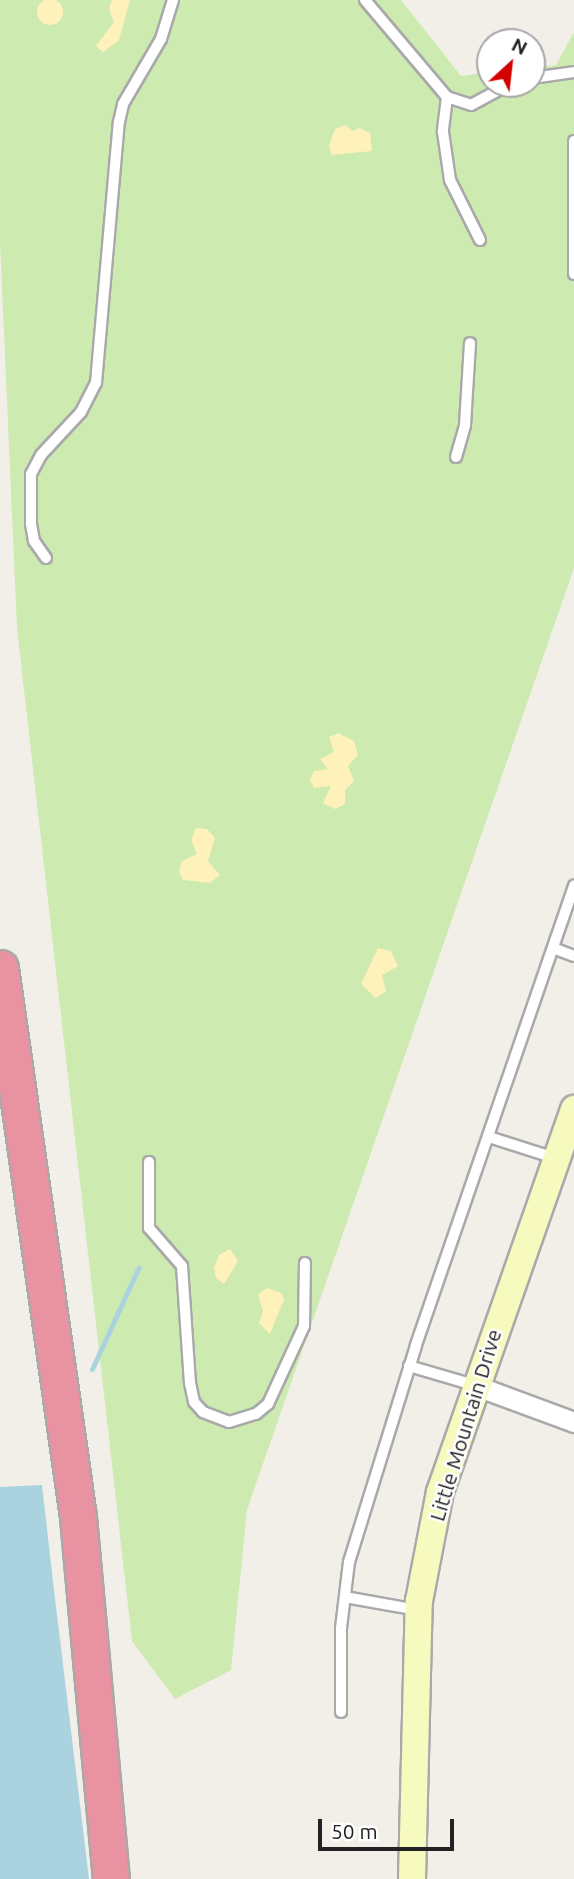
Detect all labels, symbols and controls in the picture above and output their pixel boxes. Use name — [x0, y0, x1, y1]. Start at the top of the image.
north arrow — [476, 28, 546, 98]
text: N — [508, 33, 531, 59]
street label: Little Mountain Drive — [424, 1326, 506, 1524]
scale bar — [322, 1806, 458, 1850]
text: 50 m — [331, 1819, 378, 1843]

